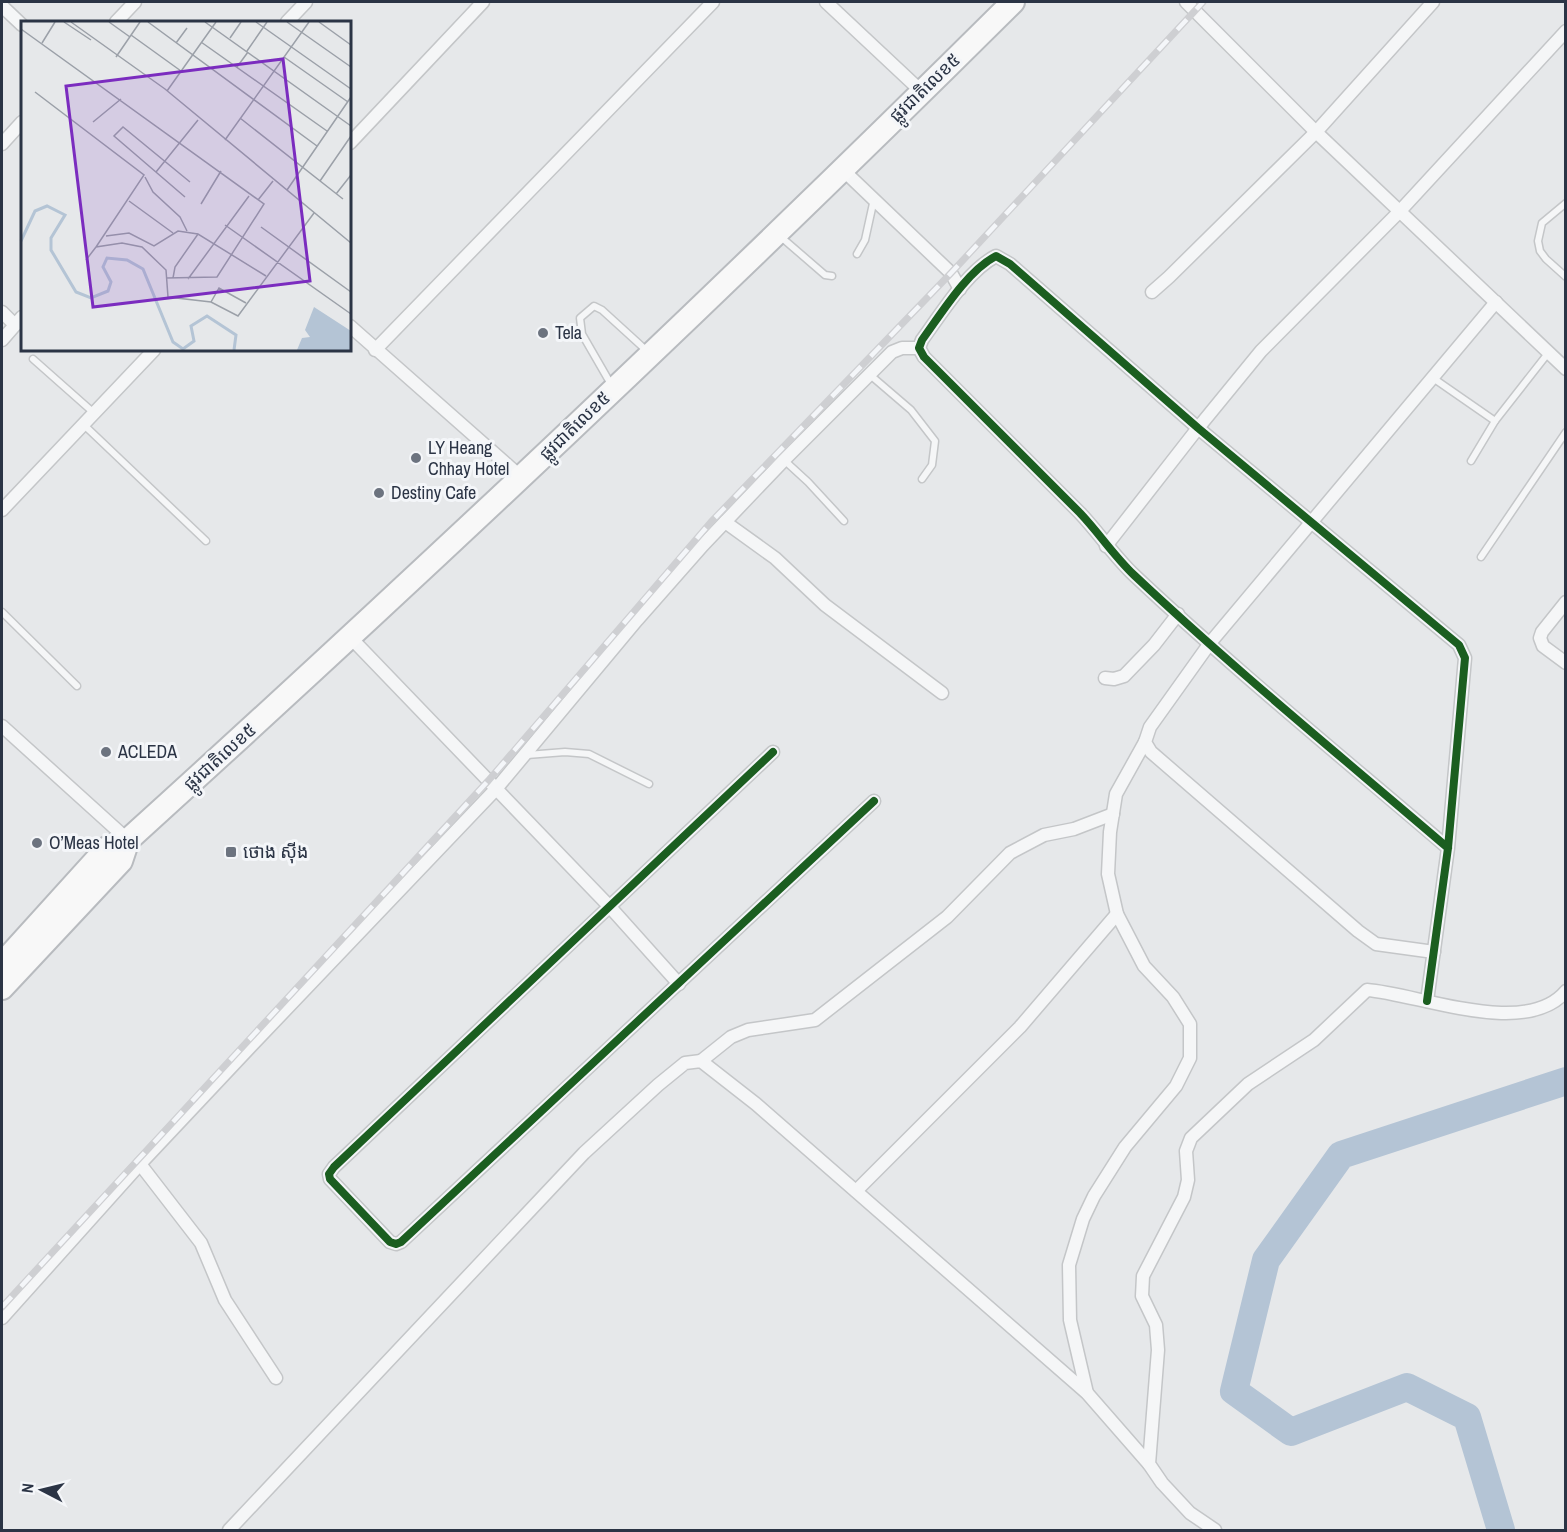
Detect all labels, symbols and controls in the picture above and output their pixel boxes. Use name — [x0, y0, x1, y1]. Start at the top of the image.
inset map — [21, 21, 351, 351]
street label: ផ្លូវជាតិលេខ៥ — [884, 47, 969, 131]
place label: Tela — [555, 320, 582, 345]
marker: Tela — [536, 326, 550, 340]
street label: ផ្លូវជាតិលេខ៥ — [534, 385, 619, 469]
place label: LY Heang Chhay Hotel — [428, 435, 509, 481]
marker: LY Heang Chhay Hotel — [409, 451, 423, 465]
place label: Destiny Cafe — [391, 480, 476, 505]
marker: Destiny Cafe — [372, 486, 386, 500]
street label: ផ្លូវជាតិលេខ៥ — [178, 717, 264, 799]
place label: ACLEDA — [117, 739, 177, 764]
marker: ACLEDA — [99, 745, 113, 759]
place label: O’Meas Hotel — [49, 830, 138, 855]
marker: O’Meas Hotel — [30, 836, 44, 850]
place label: ថោង ស៊ីង — [243, 839, 308, 864]
marker: ថោង ស៊ីង — [224, 845, 238, 859]
north arrow — [12, 1460, 72, 1520]
text: N — [16, 1482, 39, 1494]

